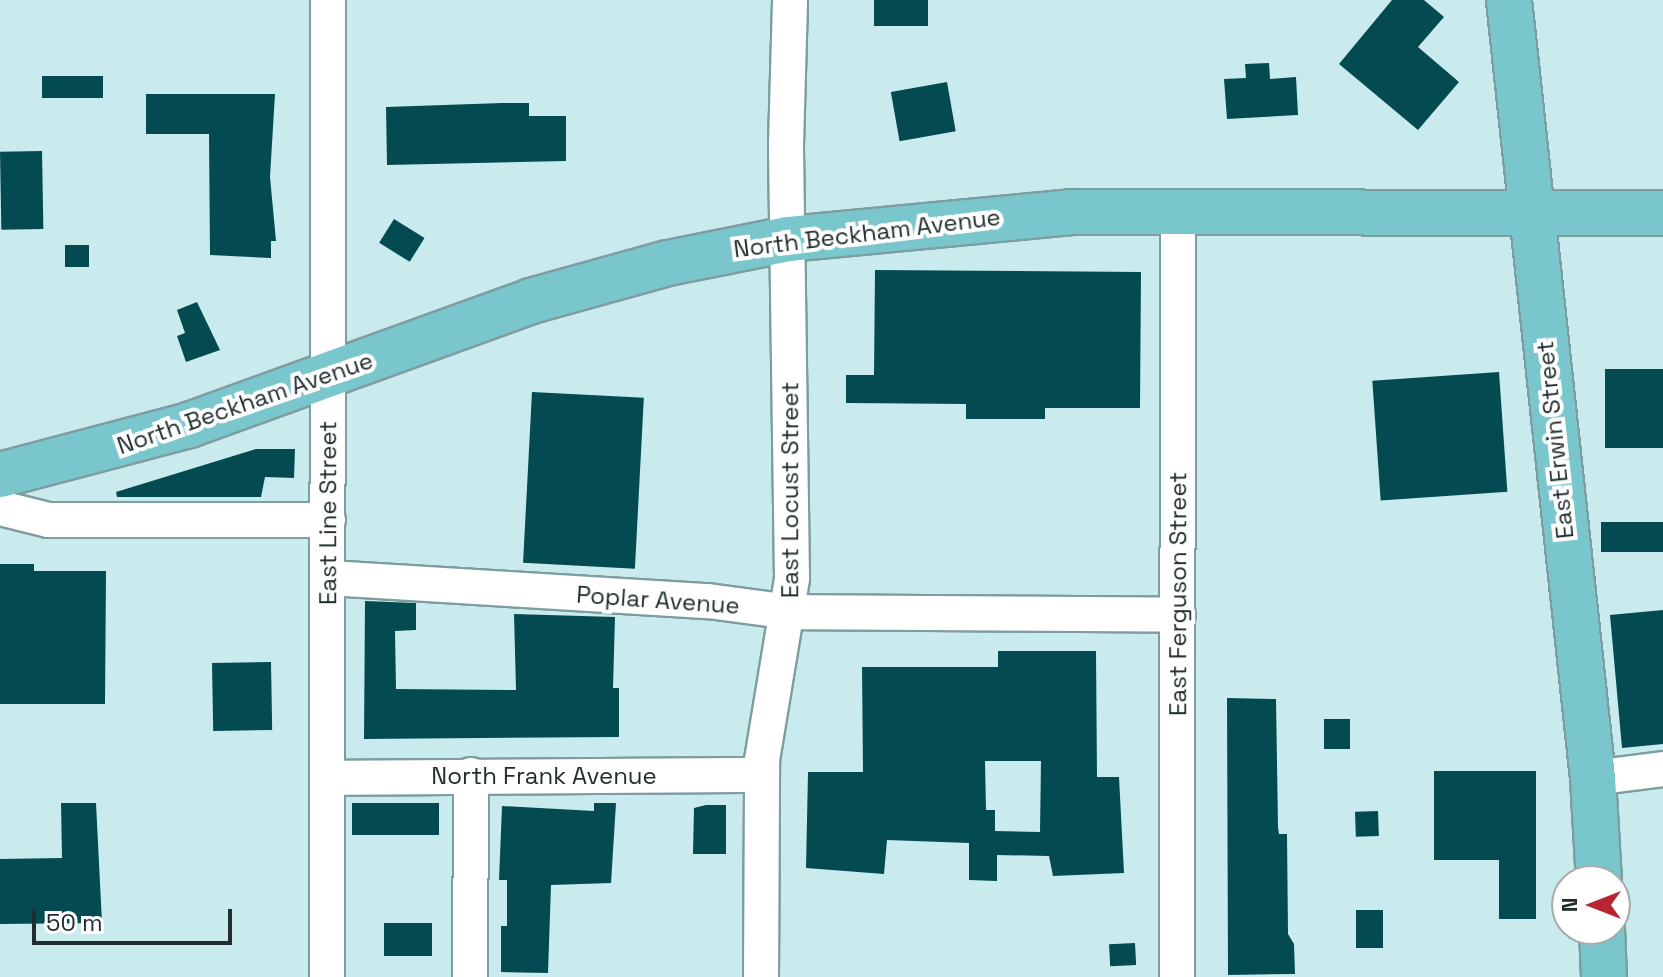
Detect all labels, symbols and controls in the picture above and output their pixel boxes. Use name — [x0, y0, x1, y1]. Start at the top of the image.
street label: North Beckham Avenue — [732, 202, 1002, 264]
street label: East Erwin Street — [1530, 340, 1580, 540]
street label: North Beckham Avenue — [113, 346, 377, 460]
street label: East Locust Street — [776, 382, 804, 598]
street label: East Line Street — [314, 421, 342, 605]
street label: East Ferguson Street — [1164, 472, 1192, 716]
street label: Poplar Avenue — [575, 580, 741, 620]
street label: North Frank Avenue — [431, 762, 657, 790]
north arrow — [1551, 865, 1631, 945]
scale bar — [36, 893, 236, 943]
text: N — [1555, 898, 1583, 912]
text: 50 m — [46, 907, 103, 938]

